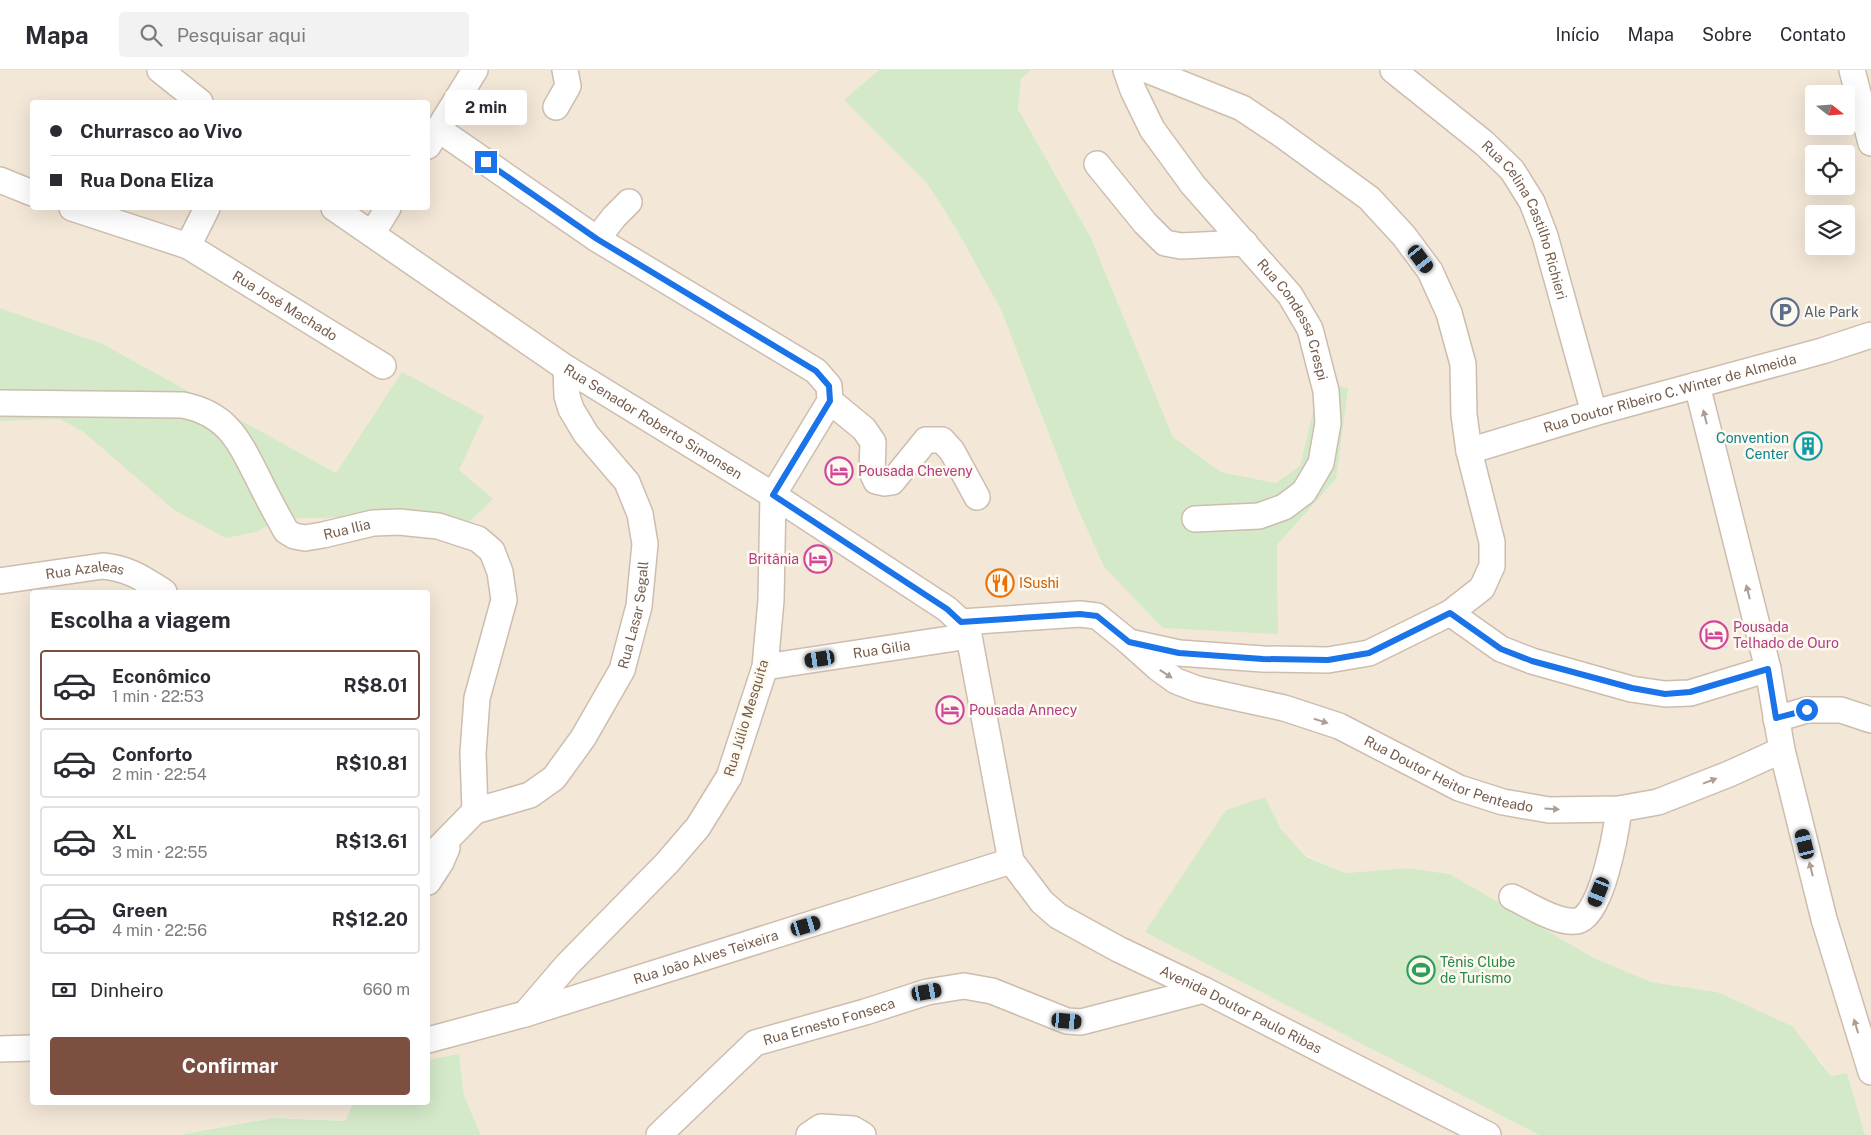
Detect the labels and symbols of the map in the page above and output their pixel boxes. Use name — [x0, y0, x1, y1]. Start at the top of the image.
north arrow — [1805, 85, 1855, 135]
callout: 2 min — [445, 89, 527, 124]
street label: Rua Celina Castilho Richieri — [1478, 137, 1570, 301]
route end — [475, 151, 497, 173]
car — [1405, 243, 1436, 275]
street label: Rua Condessa Crespi — [1254, 256, 1331, 382]
street label: Rua José Machado — [230, 267, 340, 344]
parking icon: Ale Park — [1770, 297, 1800, 327]
place label: Ale Park — [1804, 304, 1859, 320]
street label: Rua Doutor Ribeiro C. Winter de Almeida — [1541, 350, 1798, 436]
street label: Rua Senador Roberto Simonsen — [561, 361, 745, 482]
one-way arrow — [1701, 409, 1709, 424]
place label: Convention Center — [1716, 430, 1789, 462]
building icon: Convention Center — [1793, 431, 1823, 461]
hotel icon: Pousada Cheveny — [824, 456, 854, 486]
place label: Pousada Cheveny — [858, 463, 973, 479]
street label: Rua Ilia — [322, 516, 372, 543]
hotel icon: Britânia — [803, 544, 833, 574]
place label: Britânia — [748, 551, 799, 567]
street label: Rua Azaleas — [44, 558, 126, 582]
street label: Rua Lasar Segall — [615, 560, 651, 670]
restaurant icon: ISushi — [985, 568, 1015, 598]
place label: ISushi — [1019, 575, 1059, 591]
one-way arrow — [1744, 584, 1752, 599]
place label: Pousada Telhado de Ouro — [1733, 619, 1839, 651]
hotel icon: Pousada Telhado de Ouro — [1699, 620, 1729, 650]
street label: Rua Gilia — [852, 637, 911, 662]
car — [804, 649, 835, 669]
street label: Rua Júlio Mesquita — [721, 658, 771, 778]
one-way arrow — [1159, 669, 1173, 679]
hotel icon: Pousada Annecy — [935, 695, 965, 725]
route start — [1796, 699, 1818, 721]
place label: Pousada Annecy — [969, 702, 1078, 718]
one-way arrow — [1314, 717, 1329, 725]
street label: Rua Doutor Heitor Penteado — [1362, 733, 1535, 815]
one-way arrow — [1703, 777, 1718, 785]
one-way arrow — [1545, 805, 1561, 813]
car — [1794, 828, 1815, 860]
one-way arrow — [1807, 862, 1815, 877]
car — [1586, 875, 1611, 909]
car — [789, 914, 822, 938]
street label: Rua João Alves Teixeira — [631, 927, 780, 987]
place label: Tênis Clube de Turismo — [1440, 954, 1515, 986]
sports icon: Tênis Clube de Turismo — [1406, 955, 1436, 985]
street label: Avenida Doutor Paulo Ribas — [1158, 962, 1324, 1057]
car — [910, 982, 943, 1002]
street label: Rua Ernesto Fonseca — [761, 995, 897, 1048]
car — [1051, 1012, 1082, 1030]
one-way arrow — [1851, 1018, 1859, 1033]

